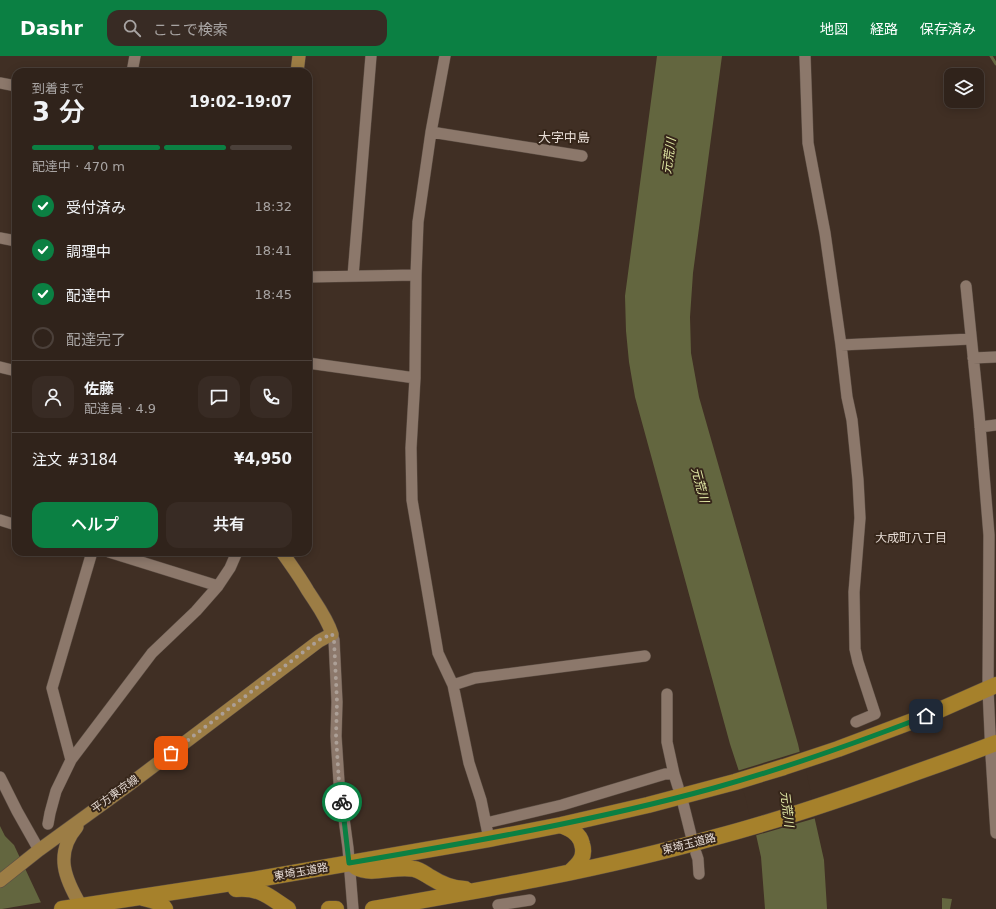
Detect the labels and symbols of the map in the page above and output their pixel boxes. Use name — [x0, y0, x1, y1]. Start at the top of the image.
district label: 大字中島 — [538, 130, 590, 145]
water label: 元荒川 — [660, 135, 679, 175]
water label: 元荒川 — [689, 466, 712, 506]
district label: 大成町八丁目 — [875, 531, 947, 545]
pin — [909, 699, 943, 733]
pin — [154, 736, 188, 770]
street label: 平方東京線 — [89, 773, 141, 815]
courier — [322, 782, 362, 822]
water label: 元荒川 — [778, 790, 796, 830]
street label: 東埼玉道路 — [661, 831, 717, 857]
street label: 東埼玉道路 — [273, 861, 329, 883]

